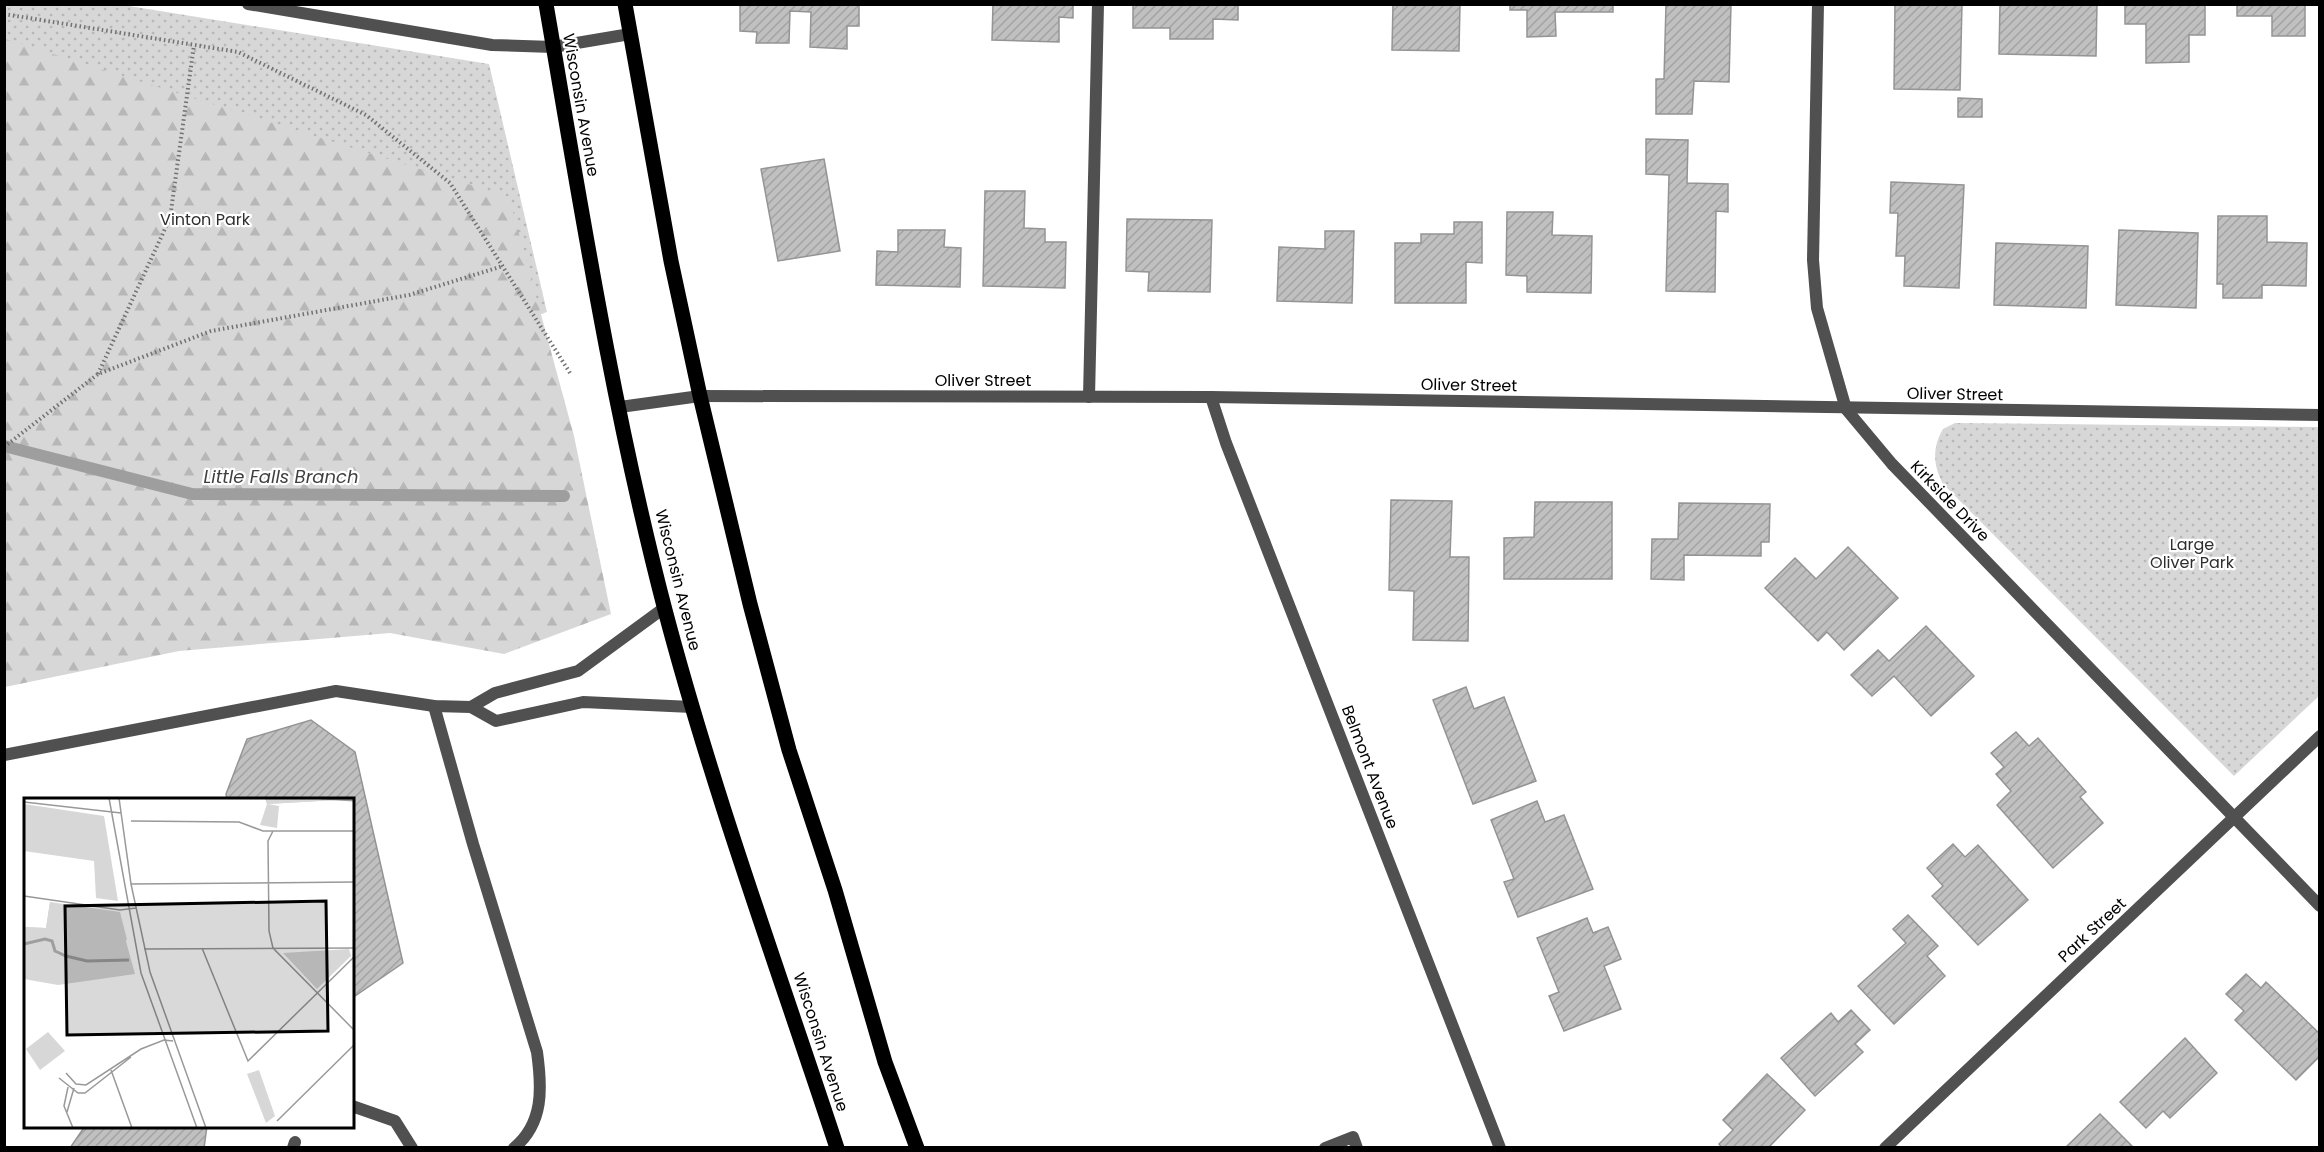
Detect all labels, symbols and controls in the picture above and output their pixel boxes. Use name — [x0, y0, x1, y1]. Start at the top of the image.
street label: Wisconsin Avenue — [557, 32, 605, 178]
park label: Vinton Park — [160, 208, 251, 231]
street label: Oliver Street — [935, 369, 1031, 392]
street label: Oliver Street — [1421, 373, 1518, 397]
street label: Oliver Street — [1907, 382, 2004, 406]
street label: Kirkside Drive — [1905, 455, 1995, 547]
water label: Little Falls Branch — [204, 464, 359, 489]
street label: Wisconsin Avenue — [649, 507, 707, 653]
park label: Large Oliver Park — [2150, 533, 2235, 574]
street label: Belmont Avenue — [1336, 702, 1404, 832]
inset map — [24, 798, 354, 1128]
street label: Park Street — [2053, 892, 2131, 968]
street label: Wisconsin Avenue — [788, 970, 854, 1115]

